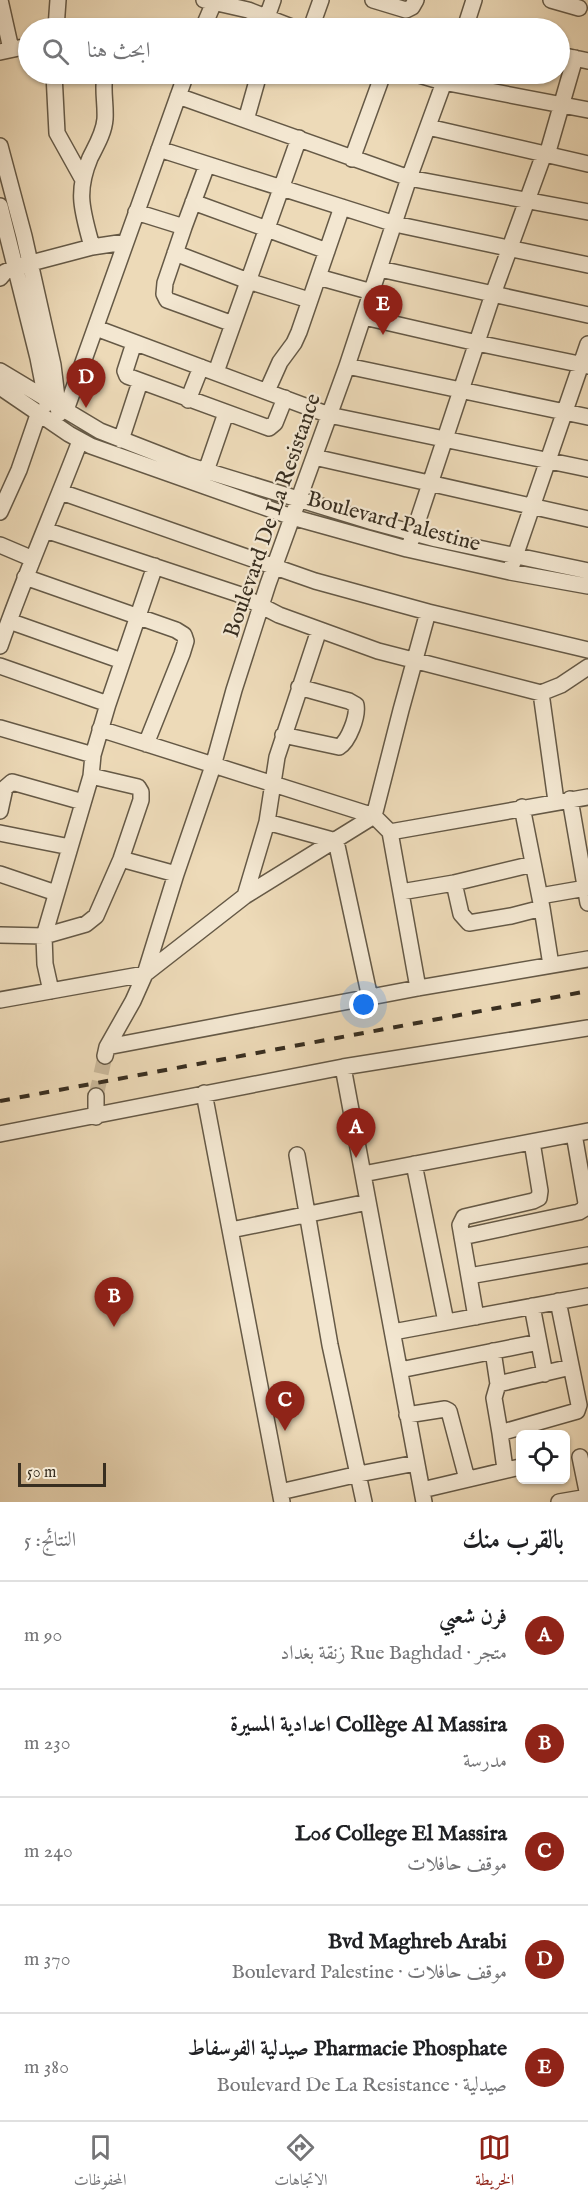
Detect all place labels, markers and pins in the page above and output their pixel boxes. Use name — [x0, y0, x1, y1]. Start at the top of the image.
pin: E — [364, 286, 403, 335]
pin: D — [66, 358, 106, 408]
pin: A — [336, 1108, 376, 1158]
pin: B — [94, 1278, 134, 1327]
pin: C — [266, 1382, 304, 1431]

